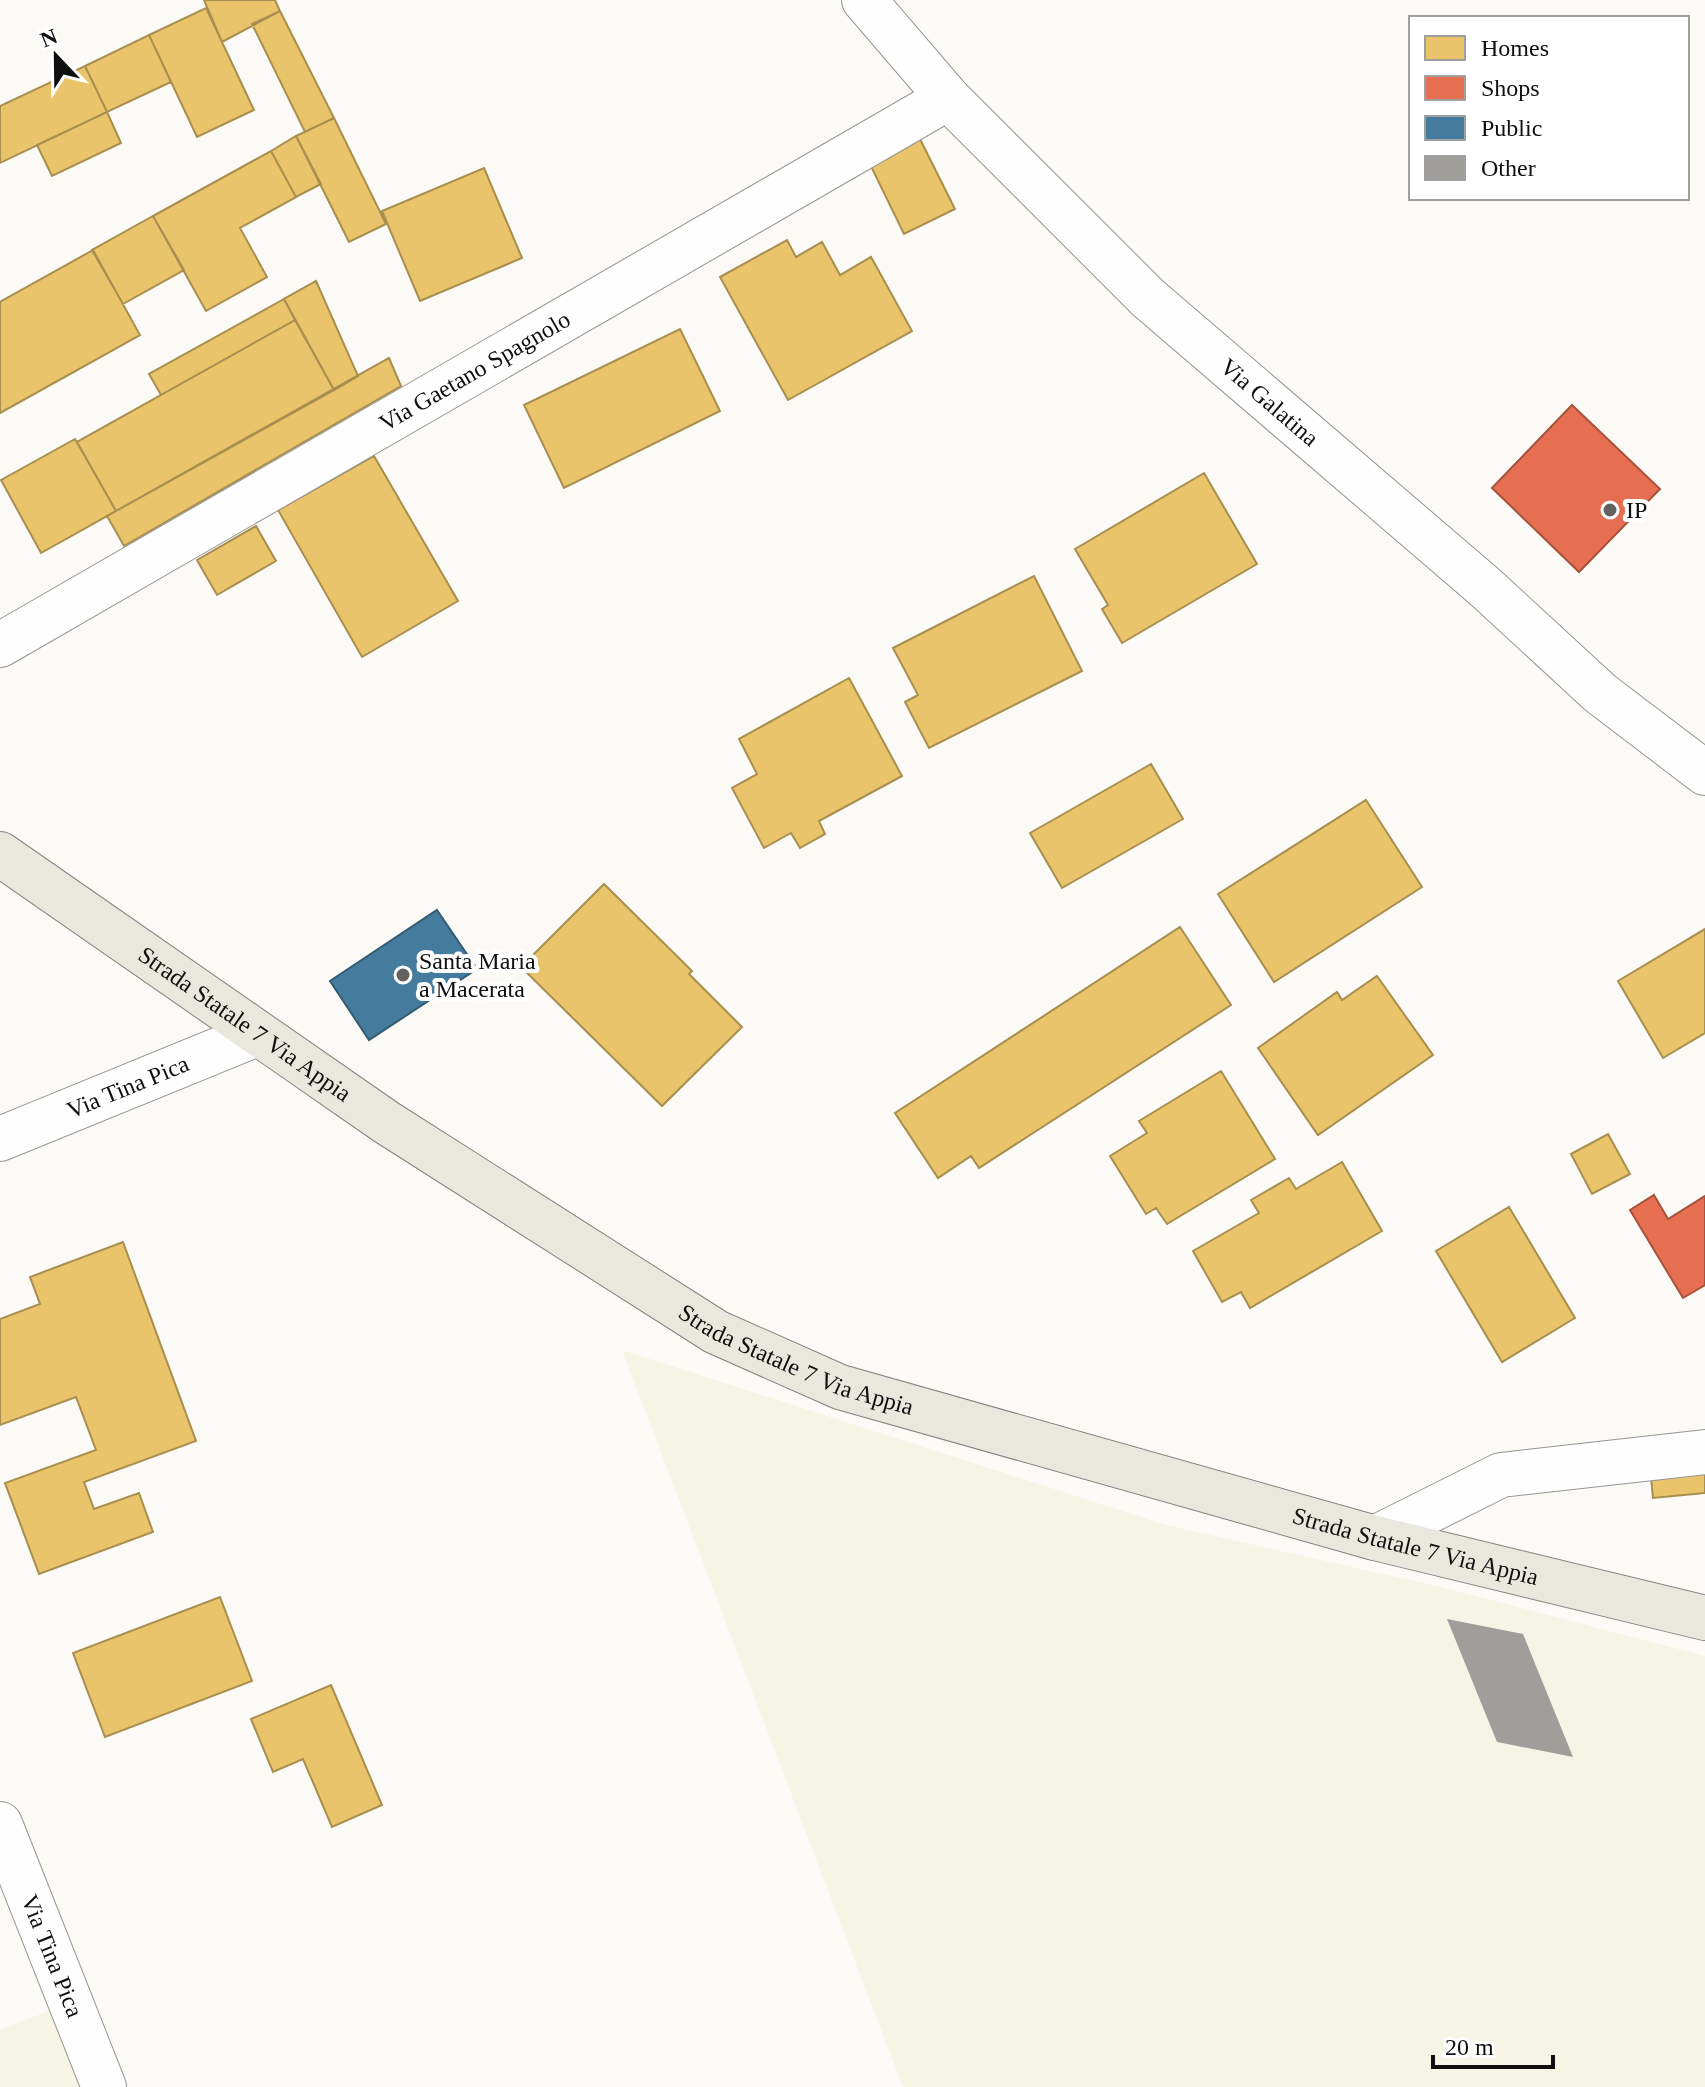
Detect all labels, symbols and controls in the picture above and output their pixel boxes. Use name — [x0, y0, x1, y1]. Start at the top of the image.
north arrow — [16, 16, 96, 96]
legend — [1409, 16, 1689, 200]
text: N — [37, 23, 61, 52]
text: Homes — [1481, 35, 1549, 61]
text: Shops — [1481, 75, 1540, 101]
text: Public — [1481, 115, 1542, 141]
text: Other — [1481, 155, 1536, 181]
street label: Via Gaetano Spagnolo — [375, 306, 575, 436]
street label: Via Galatina — [1215, 353, 1324, 452]
place label: IP — [1626, 497, 1647, 523]
marker: IP — [1601, 501, 1619, 519]
street label: Strada Statale 7 Via Appia — [134, 941, 356, 1107]
place label: Santa Maria a Macerata — [419, 948, 536, 1002]
marker: Santa Maria a Macerata — [394, 966, 412, 984]
street label: Via Tina Pica — [63, 1050, 193, 1123]
street label: Strada Statale 7 Via Appia — [674, 1299, 917, 1420]
street label: Strada Statale 7 Via Appia — [1290, 1502, 1541, 1590]
street label: Via Tina Pica — [16, 1891, 88, 2021]
scale bar — [1433, 2019, 1553, 2069]
text: 20 m — [1445, 2034, 1494, 2060]

